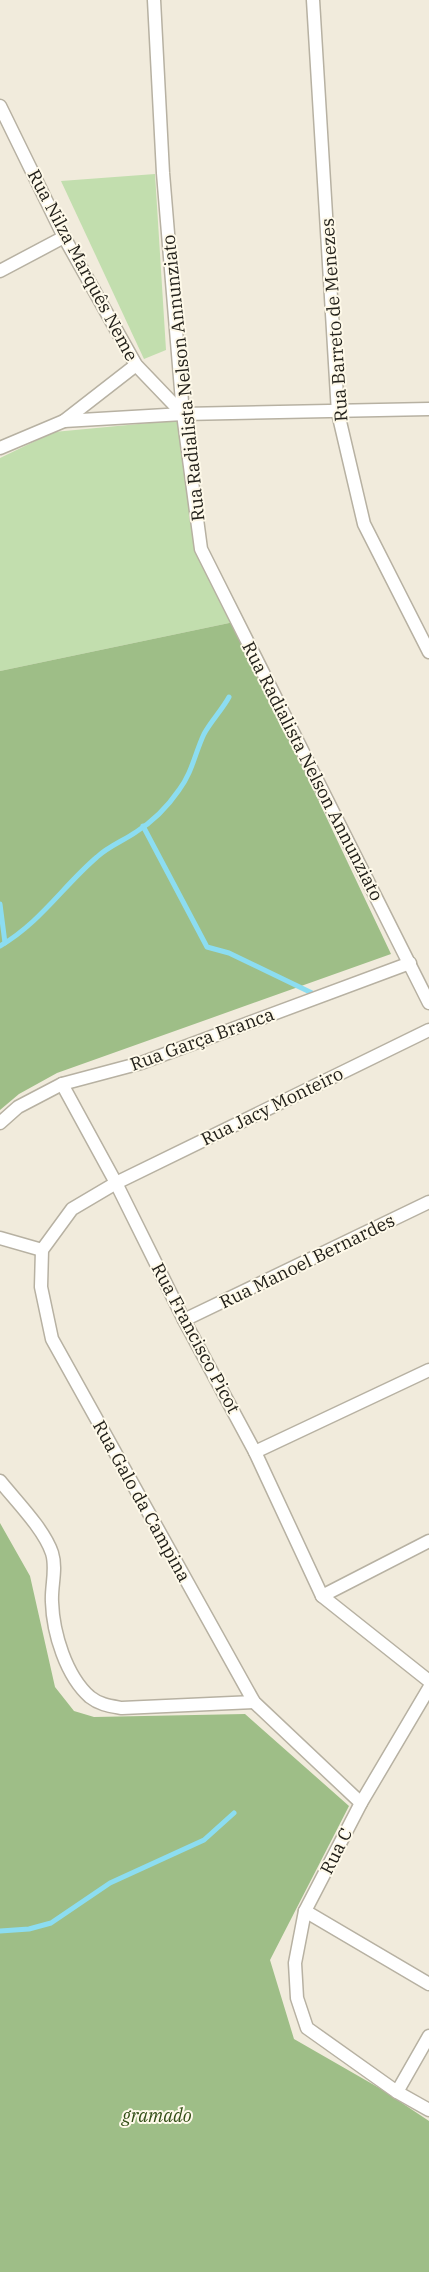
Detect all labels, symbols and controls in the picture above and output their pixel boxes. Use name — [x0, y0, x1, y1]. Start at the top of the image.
street label: Rua Nilza Marquês Neme — [23, 165, 143, 365]
street label: Rua Barreto de Menezes — [315, 218, 353, 422]
street label: Rua Radialista Nelson Annunziato — [157, 234, 209, 522]
street label: Rua Radialista Nelson Annunziato — [237, 637, 389, 905]
street label: Rua Garça Branca — [127, 1002, 277, 1076]
street label: Rua Jacy Monteiro — [197, 1062, 347, 1150]
street label: Rua Manoel Bernardes — [216, 1209, 398, 1313]
street label: Rua Francisco Picot — [147, 1259, 245, 1417]
street label: Rua Galo da Campina — [88, 1416, 196, 1586]
street label: Rua C — [315, 1824, 357, 1878]
park label: gramado — [120, 2104, 192, 2127]

